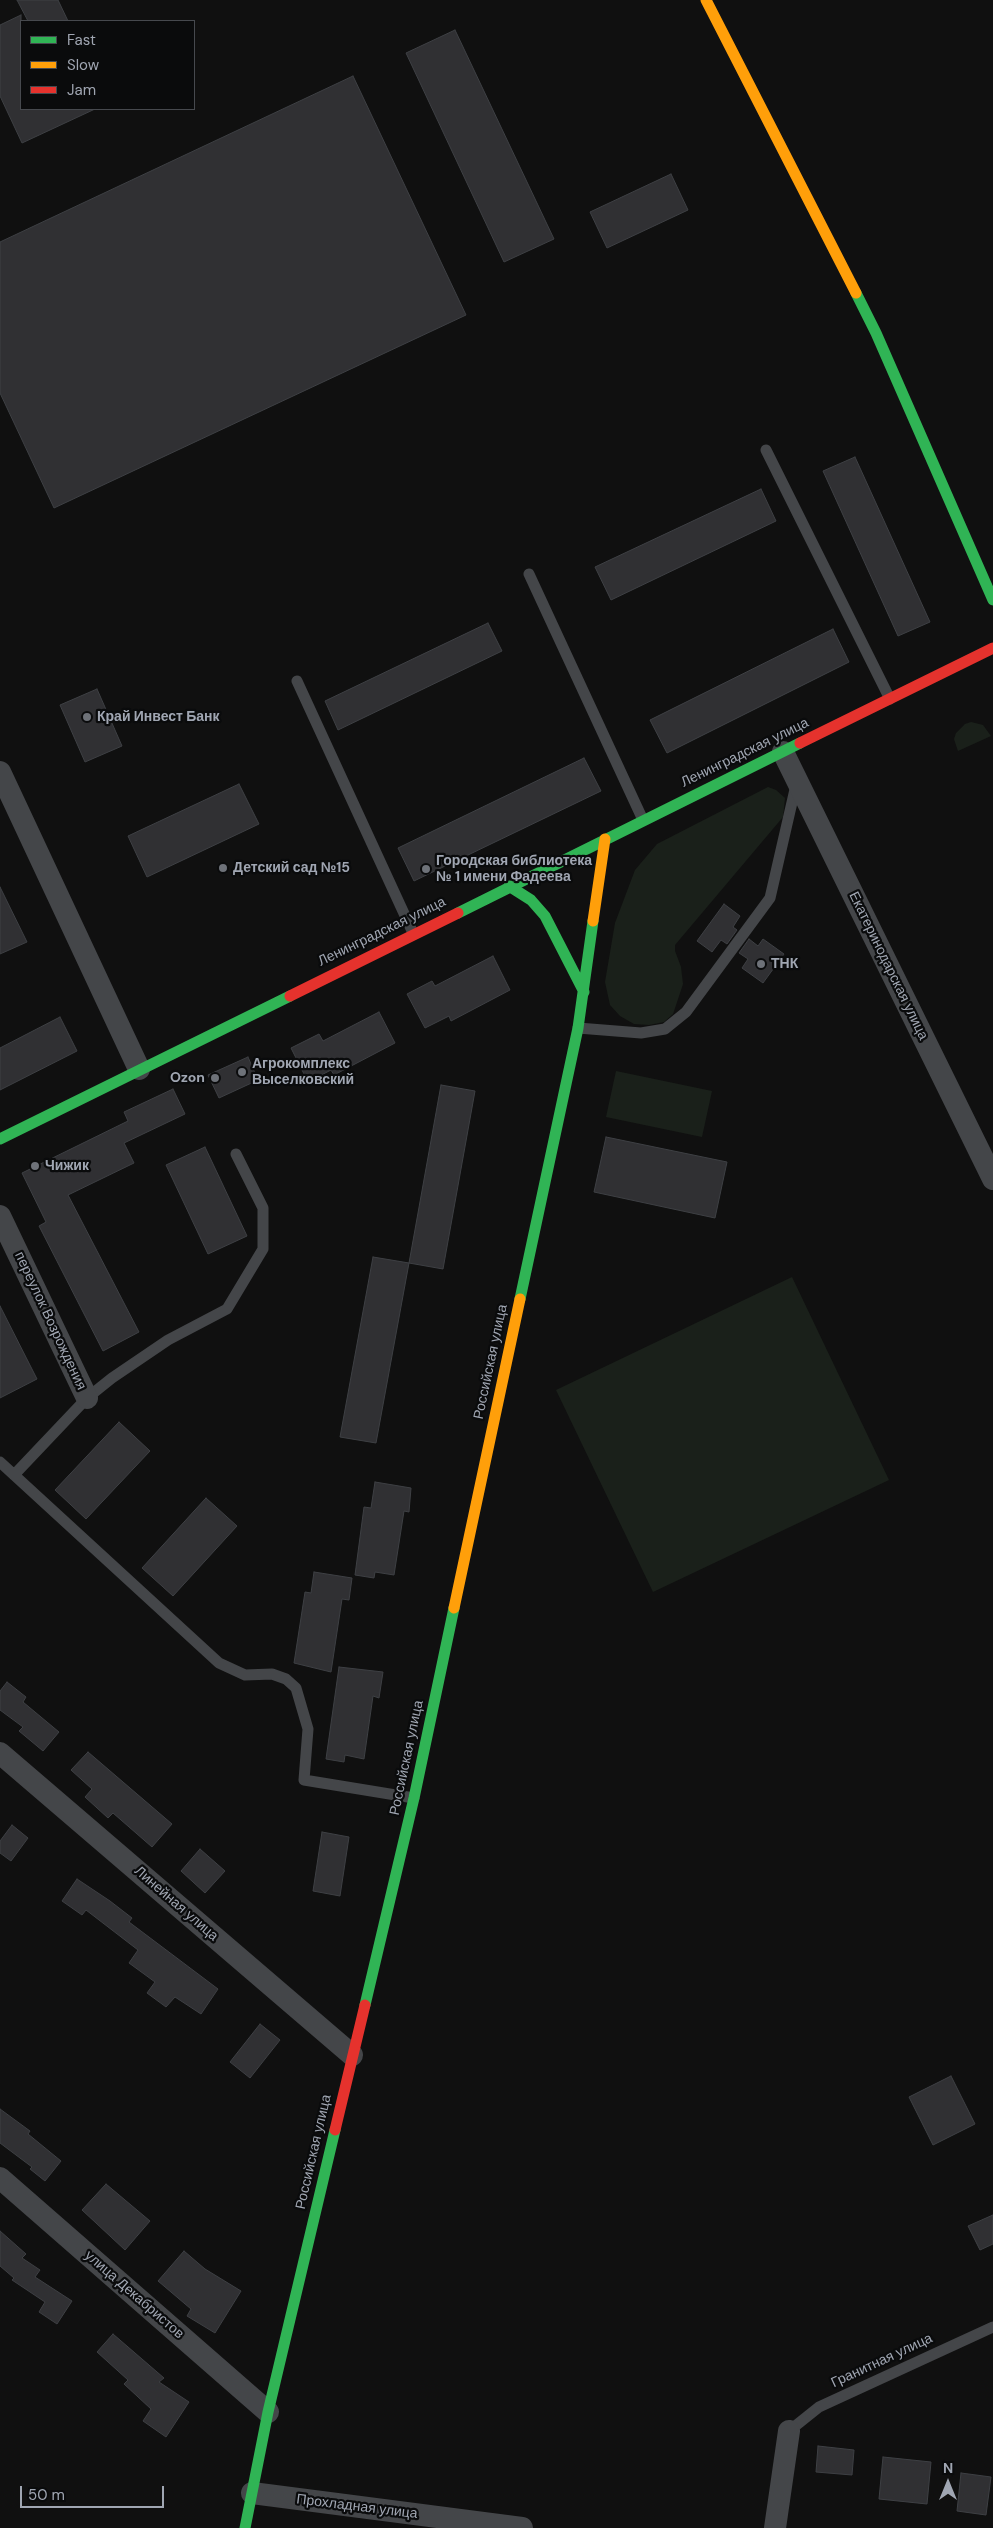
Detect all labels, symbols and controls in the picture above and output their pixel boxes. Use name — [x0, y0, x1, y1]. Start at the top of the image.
legend — [20, 20, 195, 110]
text: Fast — [67, 30, 96, 50]
text: Slow — [67, 55, 99, 75]
text: Jam — [67, 80, 96, 100]
place label: Край Инвест Банк — [97, 709, 220, 725]
marker: Край Инвест Банк — [81, 711, 93, 723]
street label: Ленинградская улица — [678, 715, 812, 791]
place label: Городская библиотека № 1 имени Фадеева — [436, 853, 592, 886]
place label: Детский сад №15 — [233, 860, 350, 876]
marker: Детский сад №15 — [217, 862, 229, 874]
marker: Городская библиотека № 1 имени Фадеева — [420, 863, 432, 875]
street label: Екатеринодарская улица — [845, 889, 931, 1043]
street label: Ленинградская улица — [315, 894, 449, 970]
place label: ТНК — [771, 956, 798, 972]
marker: ТНК — [755, 958, 767, 970]
place label: Агрокомплекс Выселковский — [252, 1056, 354, 1088]
marker: Агрокомплекс Выселковский — [236, 1066, 248, 1078]
place label: Ozon — [170, 1070, 205, 1086]
marker: Ozon — [209, 1072, 221, 1084]
place label: Чижик — [45, 1158, 89, 1174]
marker: Чижик — [29, 1160, 41, 1172]
street label: переулок Возрождения — [11, 1249, 89, 1393]
street label: Российская улица — [471, 1303, 511, 1421]
street label: Российская улица — [387, 1699, 427, 1817]
street label: Линейная улица — [131, 1863, 221, 1945]
street label: Российская улица — [293, 2093, 335, 2211]
street label: улица Декабристов — [81, 2247, 187, 2343]
street label: Гранитная улица — [829, 2330, 935, 2392]
north arrow — [923, 2458, 973, 2508]
text: N — [943, 2459, 953, 2477]
scale bar — [22, 2476, 166, 2508]
text: 50 m — [28, 2485, 65, 2505]
street label: Прохладная улица — [295, 2491, 419, 2523]

